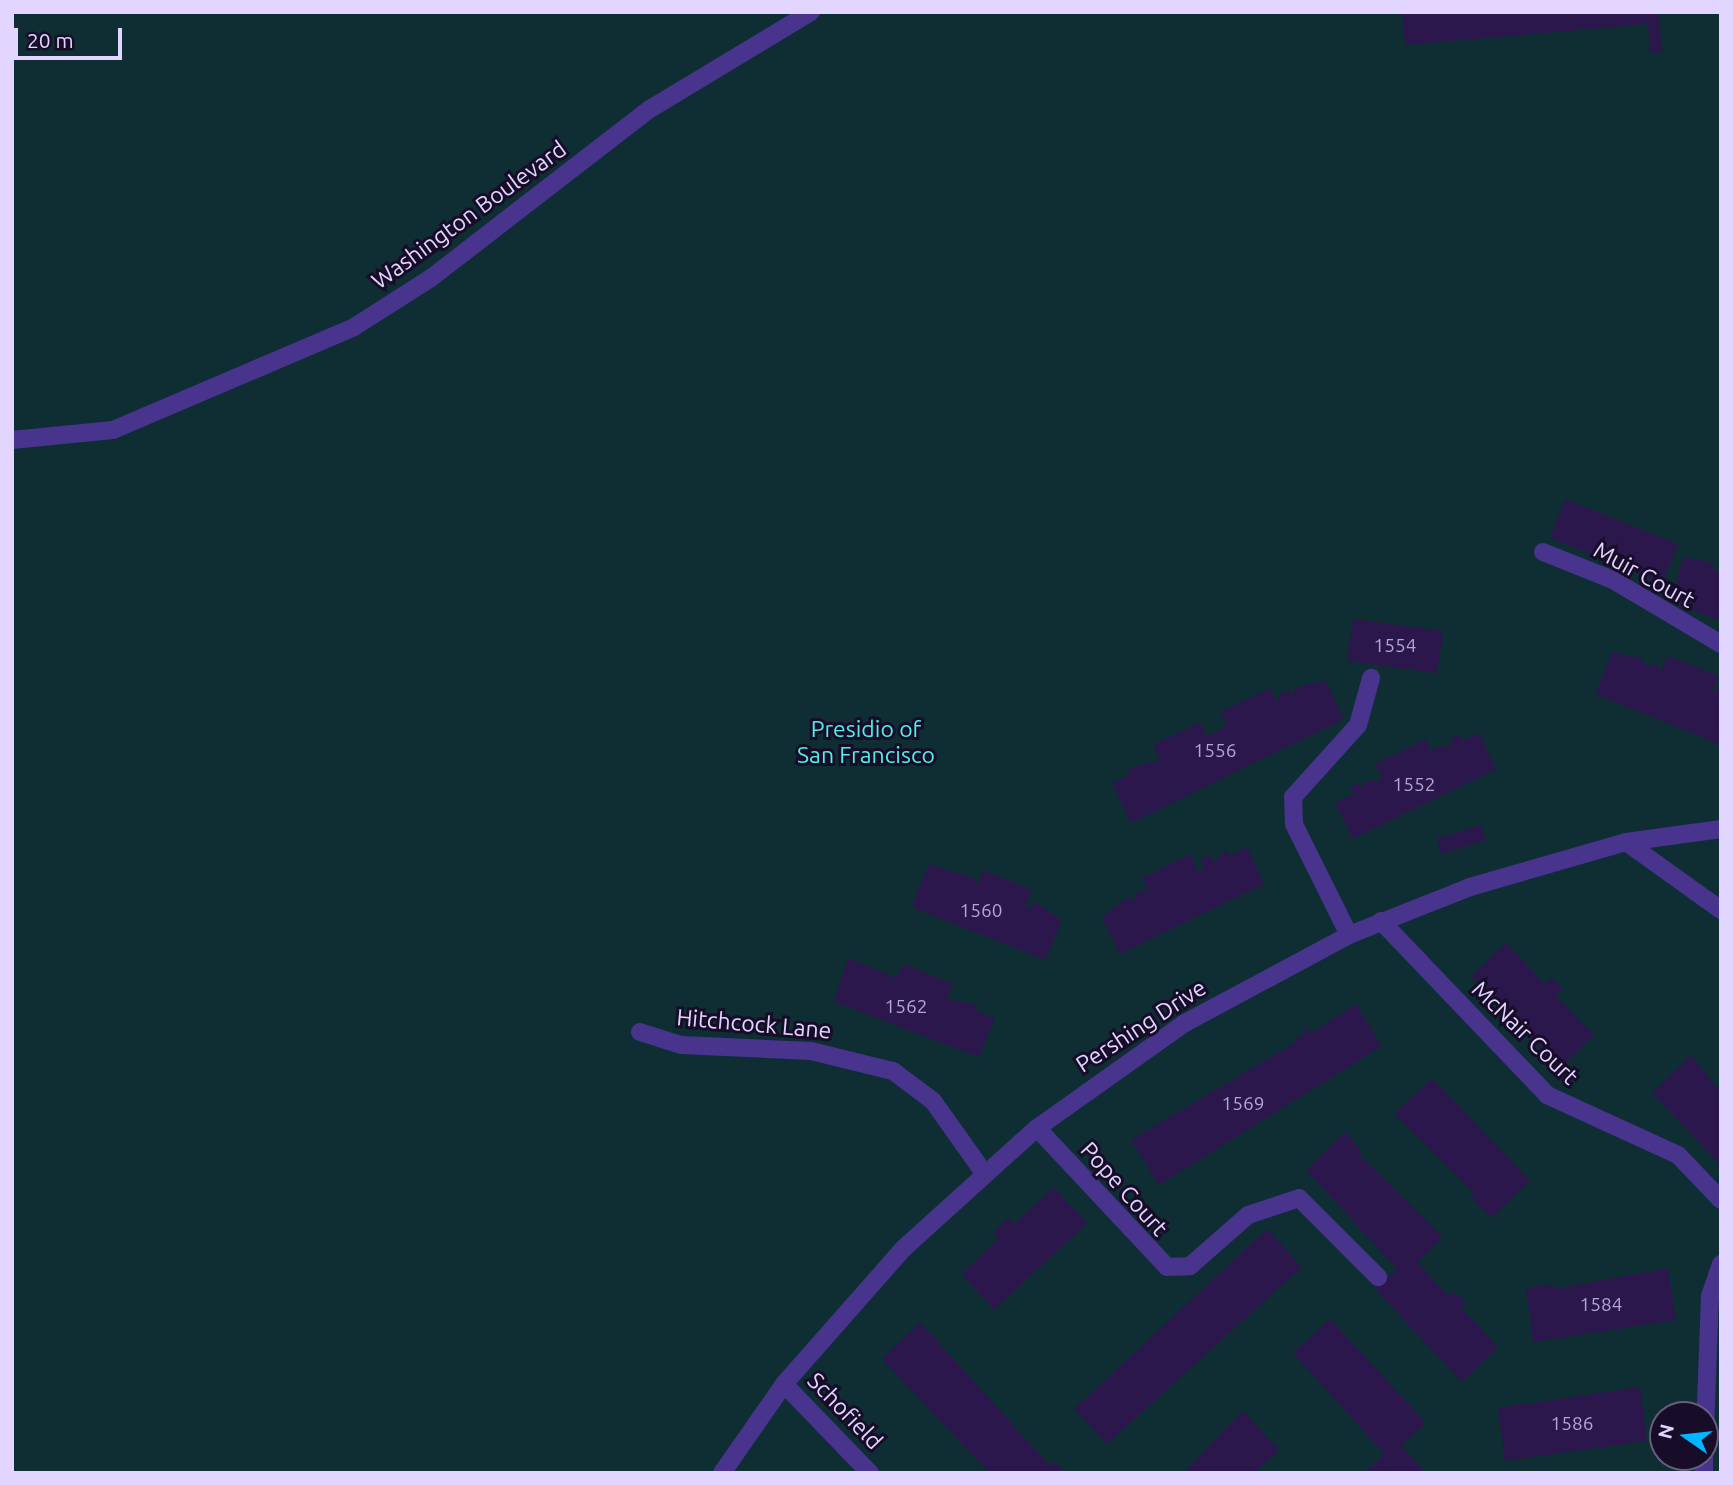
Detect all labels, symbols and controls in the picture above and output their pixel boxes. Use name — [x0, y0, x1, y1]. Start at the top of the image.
scale bar — [18, 14, 126, 58]
text: 20 m — [27, 28, 74, 52]
street label: Washington Boulevard — [366, 135, 572, 295]
street label: Muir Court — [1589, 536, 1699, 614]
house number: 1554 — [1374, 635, 1416, 657]
park label: Presidio of San Francisco — [797, 715, 935, 769]
house number: 1556 — [1194, 740, 1236, 762]
house number: 1552 — [1393, 774, 1435, 796]
house number: 1560 — [960, 900, 1002, 922]
street label: Pershing Drive — [1071, 974, 1211, 1078]
street label: McNair Court — [1466, 976, 1584, 1090]
house number: 1562 — [885, 996, 927, 1018]
street label: Hitchcock Lane — [675, 1003, 833, 1045]
house number: 1569 — [1222, 1093, 1264, 1115]
street label: Pope Court — [1075, 1136, 1173, 1242]
house number: 1584 — [1580, 1294, 1622, 1316]
street label: Schofield — [802, 1367, 888, 1455]
north arrow — [1649, 1401, 1719, 1471]
house number: 1586 — [1551, 1413, 1593, 1435]
text: N — [1653, 1422, 1678, 1441]

